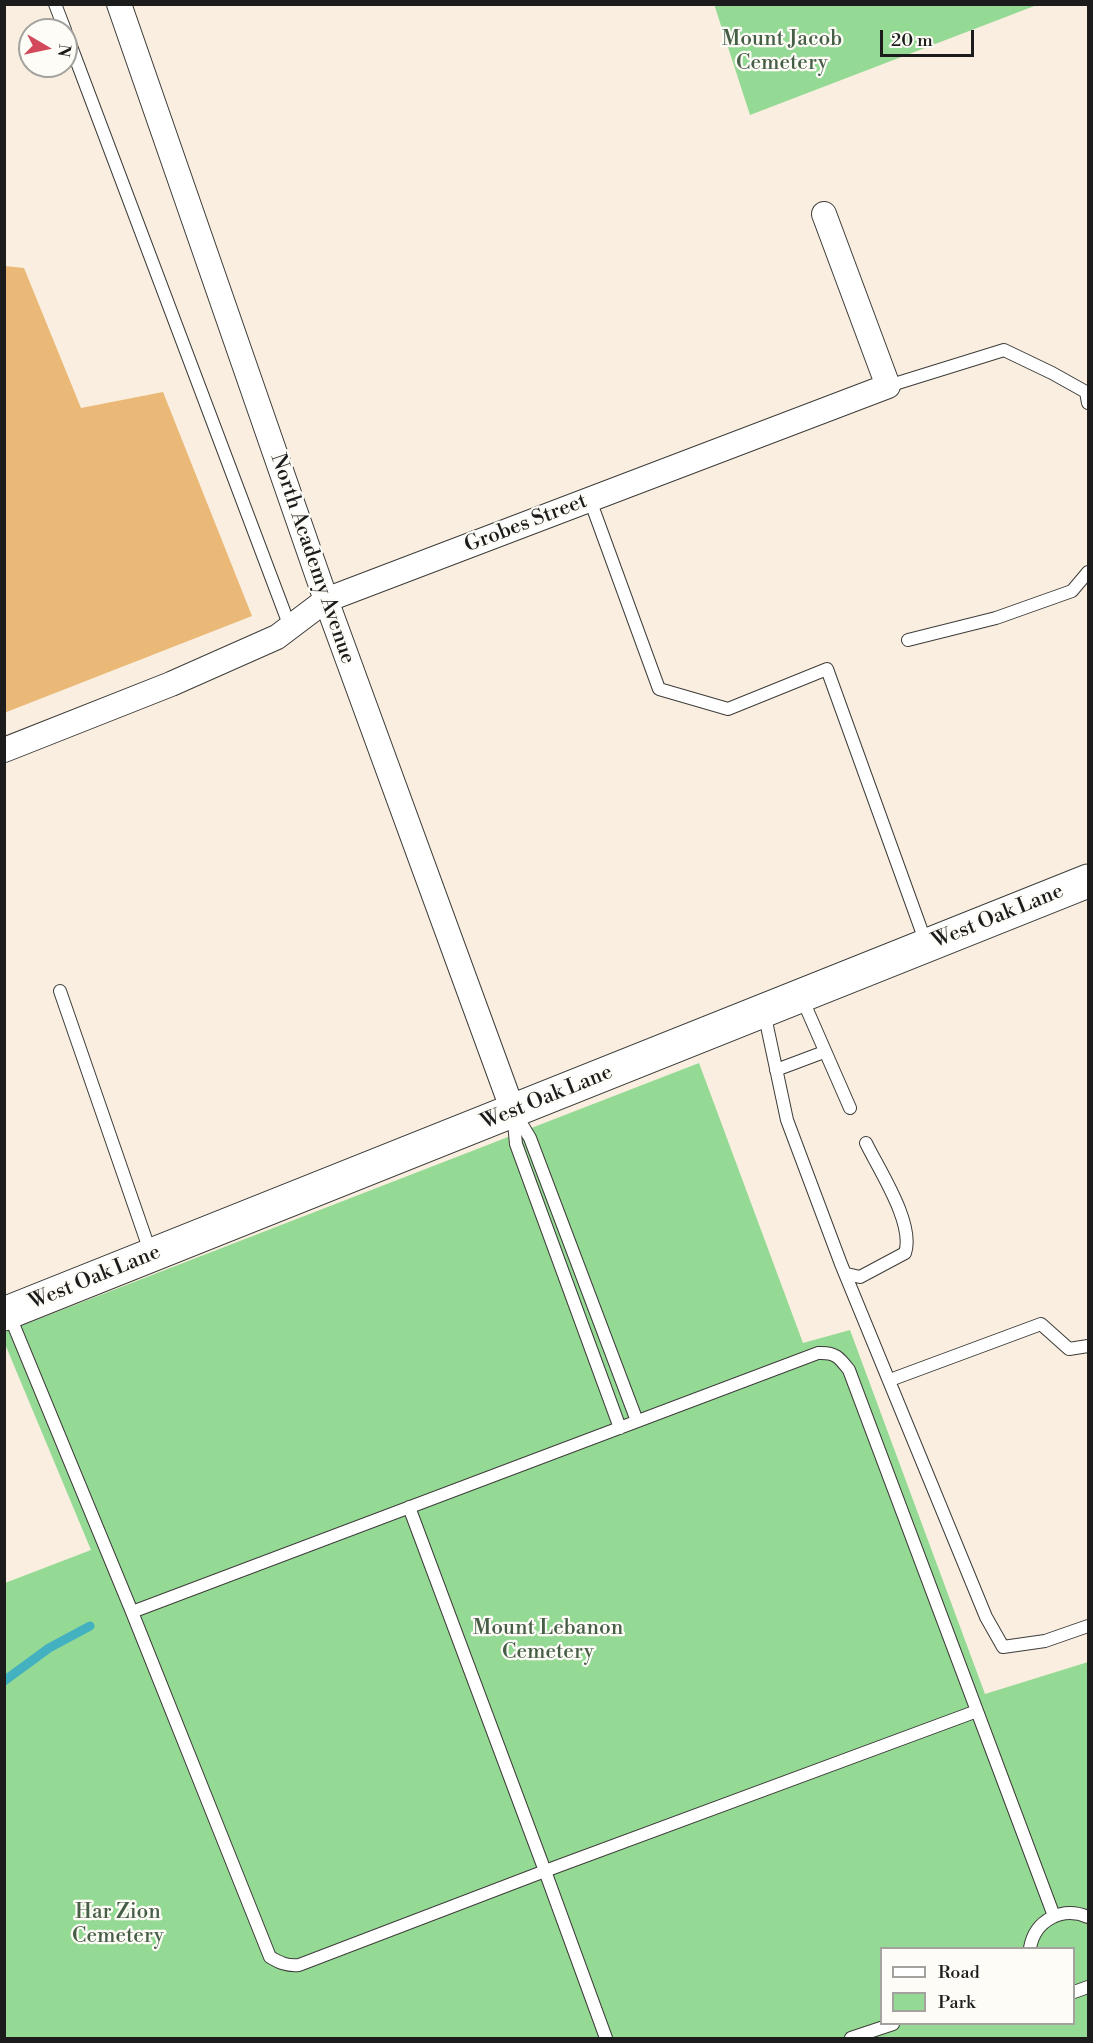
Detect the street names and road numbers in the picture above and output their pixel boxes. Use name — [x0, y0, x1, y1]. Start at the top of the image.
street label: North Academy Avenue — [264, 450, 360, 668]
street label: Grobes Street — [461, 489, 591, 559]
street label: West Oak Lane — [929, 879, 1067, 955]
street label: West Oak Lane — [478, 1060, 616, 1136]
street label: West Oak Lane — [26, 1240, 164, 1316]

